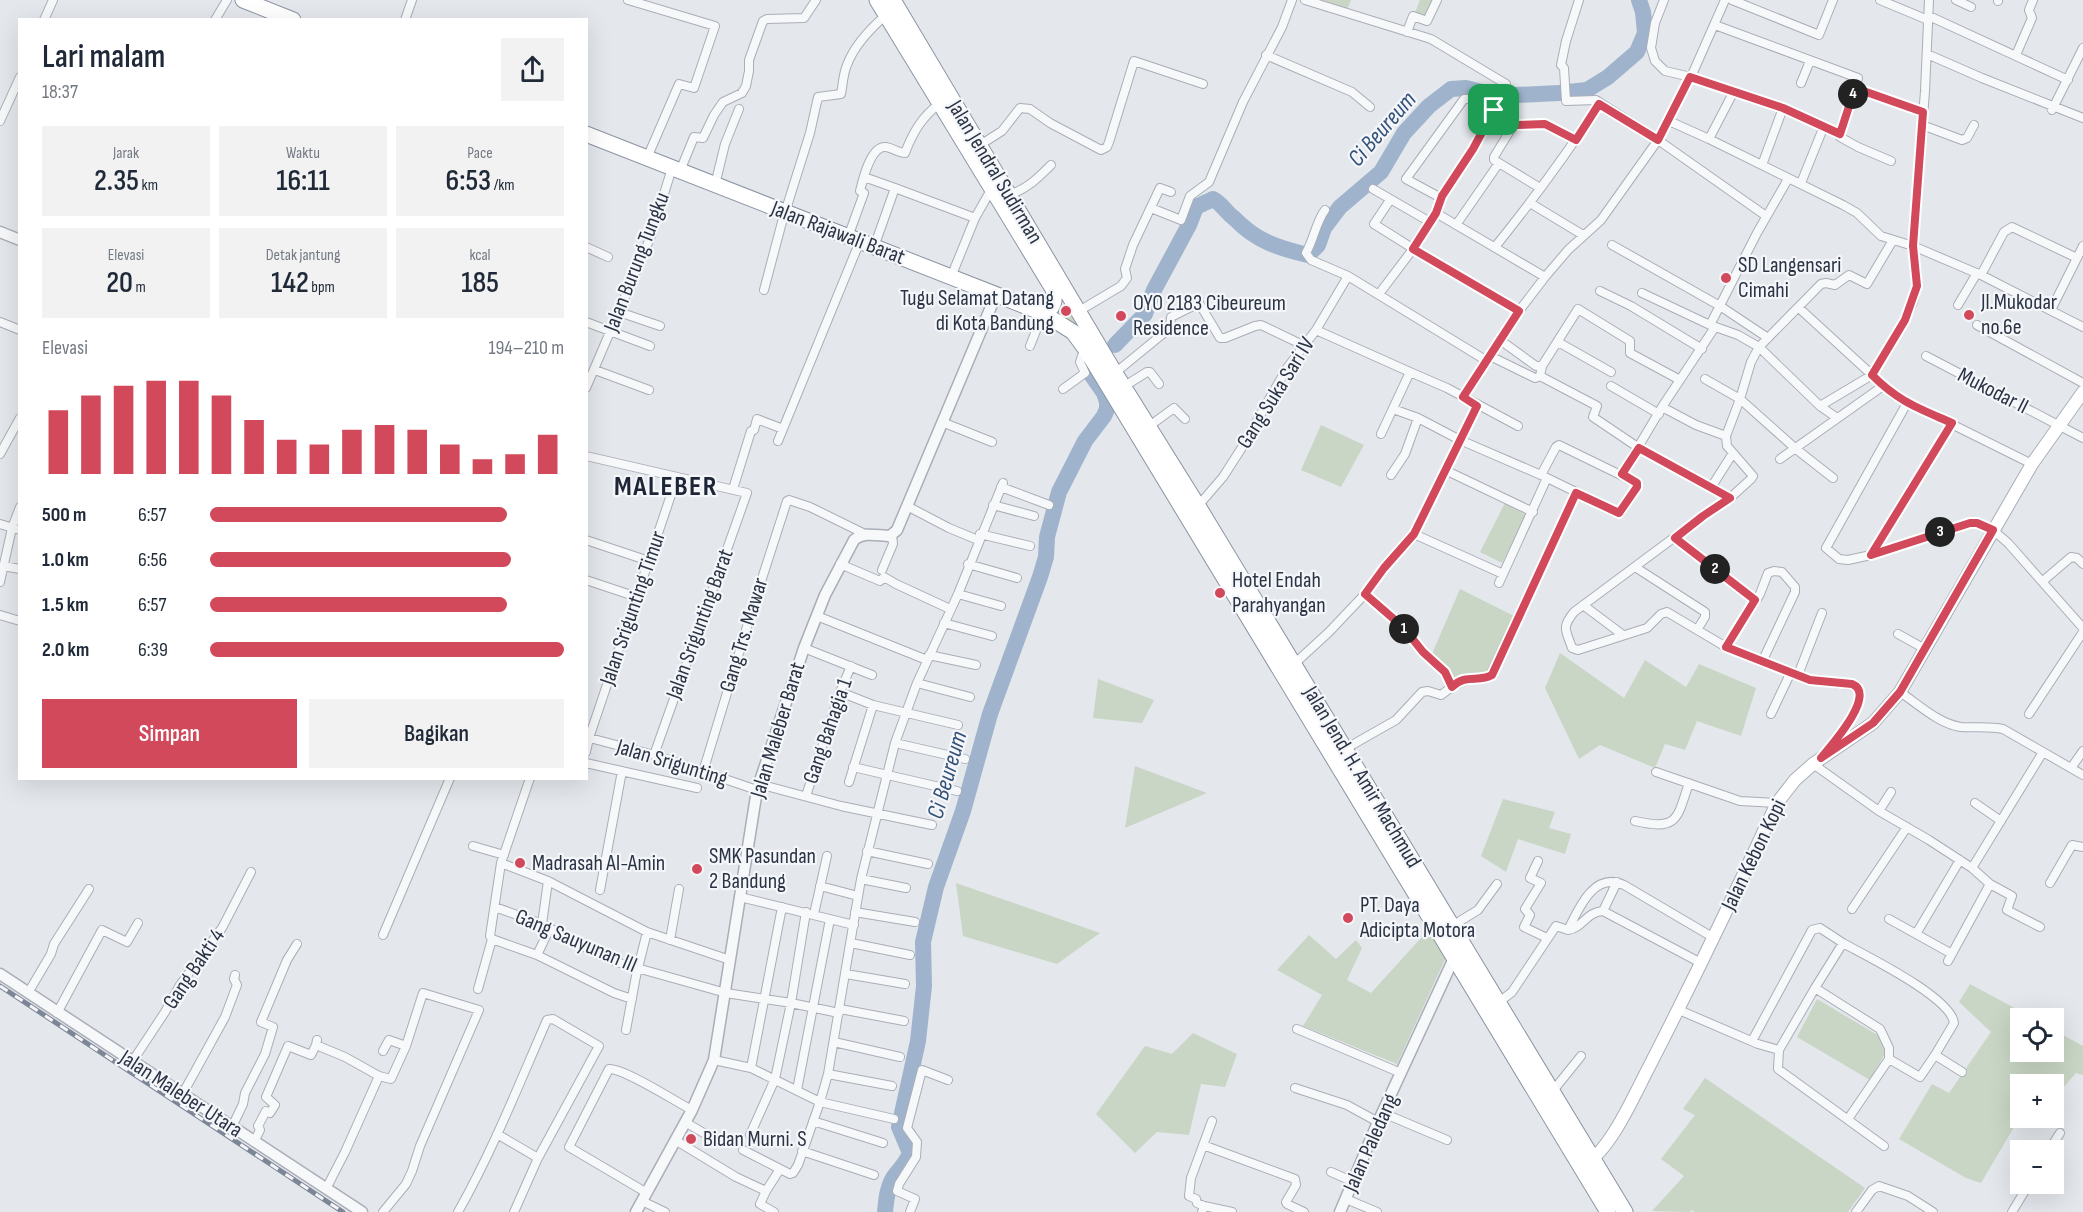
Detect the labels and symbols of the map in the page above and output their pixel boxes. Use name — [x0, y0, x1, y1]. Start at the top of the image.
pin: 4 — [1838, 79, 1868, 109]
pin — [1468, 84, 1519, 135]
water label: Ci Beureum — [1342, 86, 1422, 172]
street label: Jalan Jendral Sudirman — [941, 94, 1048, 249]
street label: Jalan Burung Tungku — [598, 189, 676, 336]
street label: Jalan Rajawali Barat — [766, 195, 909, 271]
place label: SD Langensari Cimahi — [1738, 252, 1841, 304]
marker: SD Langensari Cimahi — [1719, 271, 1733, 285]
place label: Tugu Selamat Datang di Kota Bandung — [900, 285, 1054, 337]
place label: Jl.Mukodar no.6e — [1980, 289, 2057, 341]
place label: OYO 2183 Cibeureum Residence — [1133, 290, 1286, 342]
marker: Tugu Selamat Datang di Kota Bandung — [1059, 304, 1073, 318]
marker: Jl.Mukodar no.6e — [1962, 308, 1976, 322]
marker: OYO 2183 Cibeureum Residence — [1114, 309, 1128, 323]
street label: Gang Suka Sari IV — [1231, 332, 1321, 454]
street label: Mukodar II — [1953, 362, 2033, 420]
district label: MALEBER — [614, 470, 718, 503]
pin: 3 — [1925, 517, 1955, 547]
street label: Jalan Srigunting Timur — [594, 527, 672, 689]
street label: Jalan Srigunting Barat — [660, 545, 740, 704]
pin: 2 — [1700, 554, 1730, 584]
place label: Hotel Endah Parahyangan — [1232, 567, 1326, 619]
street label: Gang Trs. Mawar — [714, 575, 774, 695]
marker: Hotel Endah Parahyangan — [1213, 586, 1227, 600]
pin: 1 — [1389, 614, 1419, 644]
street label: Jalan Maleber Barat — [744, 659, 811, 802]
street label: Gang Bahagia 1 — [797, 674, 859, 787]
street label: Jalan Jend. H. Amir Machmud — [1297, 680, 1427, 873]
water label: Ci Beureum — [921, 728, 973, 822]
street label: Jalan Srigunting — [612, 733, 731, 793]
street label: Jalan Kebon Kopi — [1715, 795, 1792, 916]
place label: SMK Pasundan 2 Bandung — [709, 843, 816, 895]
place label: Madrasah Al-Amin — [532, 850, 665, 877]
marker: Madrasah Al-Amin — [513, 856, 527, 870]
marker: SMK Pasundan 2 Bandung — [690, 862, 704, 876]
place label: PT. Daya Adicipta Motora — [1359, 892, 1475, 944]
street label: Gang Sauyunan III — [511, 903, 641, 979]
marker: PT. Daya Adicipta Motora — [1341, 911, 1355, 925]
street label: Gang Bakti 4 — [157, 924, 231, 1014]
street label: Jalan Maleber Utara — [114, 1044, 248, 1144]
street label: Jalan Paledang — [1337, 1089, 1405, 1197]
place label: Bidan Murni. S — [703, 1126, 807, 1153]
marker: Bidan Murni. S — [684, 1132, 698, 1146]

